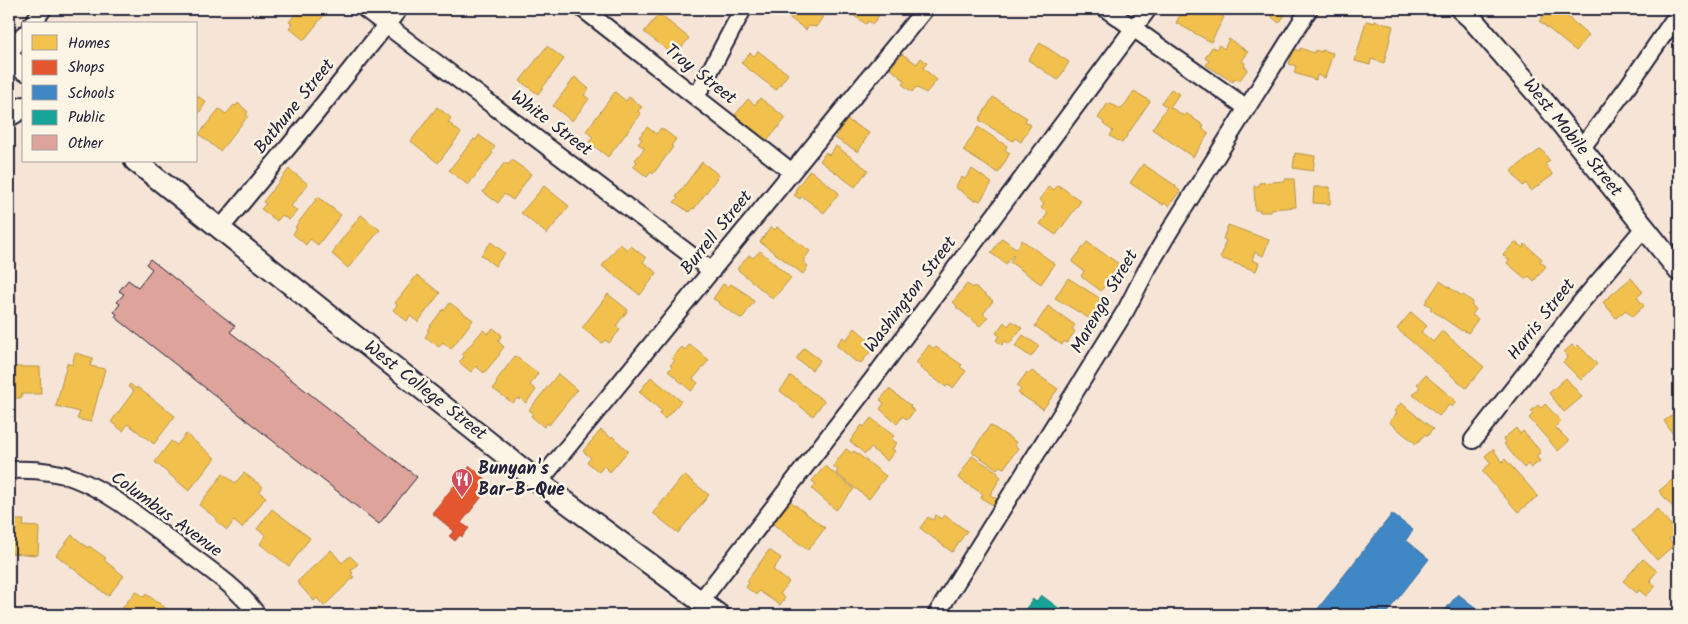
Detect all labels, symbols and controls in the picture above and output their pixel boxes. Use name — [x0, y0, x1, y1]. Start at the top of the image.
legend — [22, 22, 198, 162]
text: Homes — [68, 32, 111, 56]
street label: Troy Street — [658, 37, 743, 113]
street label: Bathune Street — [247, 52, 343, 161]
text: Shops — [68, 56, 105, 80]
street label: West Mobile Street — [1515, 72, 1630, 204]
text: Schools — [68, 82, 115, 106]
street label: White Street — [504, 84, 599, 165]
text: Public — [68, 106, 105, 130]
text: Other — [68, 132, 104, 156]
street label: Burrell Street — [674, 184, 761, 282]
street label: Washington Street — [857, 230, 965, 360]
street label: Marengo Street — [1063, 244, 1147, 359]
street label: Harris Street — [1501, 272, 1584, 367]
street label: West College Street — [357, 334, 494, 449]
place label: Bunyan's Bar-B-Que — [478, 455, 565, 505]
street label: Columbus Avenue — [104, 464, 228, 566]
restaurant icon: Bunyan's Bar-B-Que — [450, 467, 474, 498]

